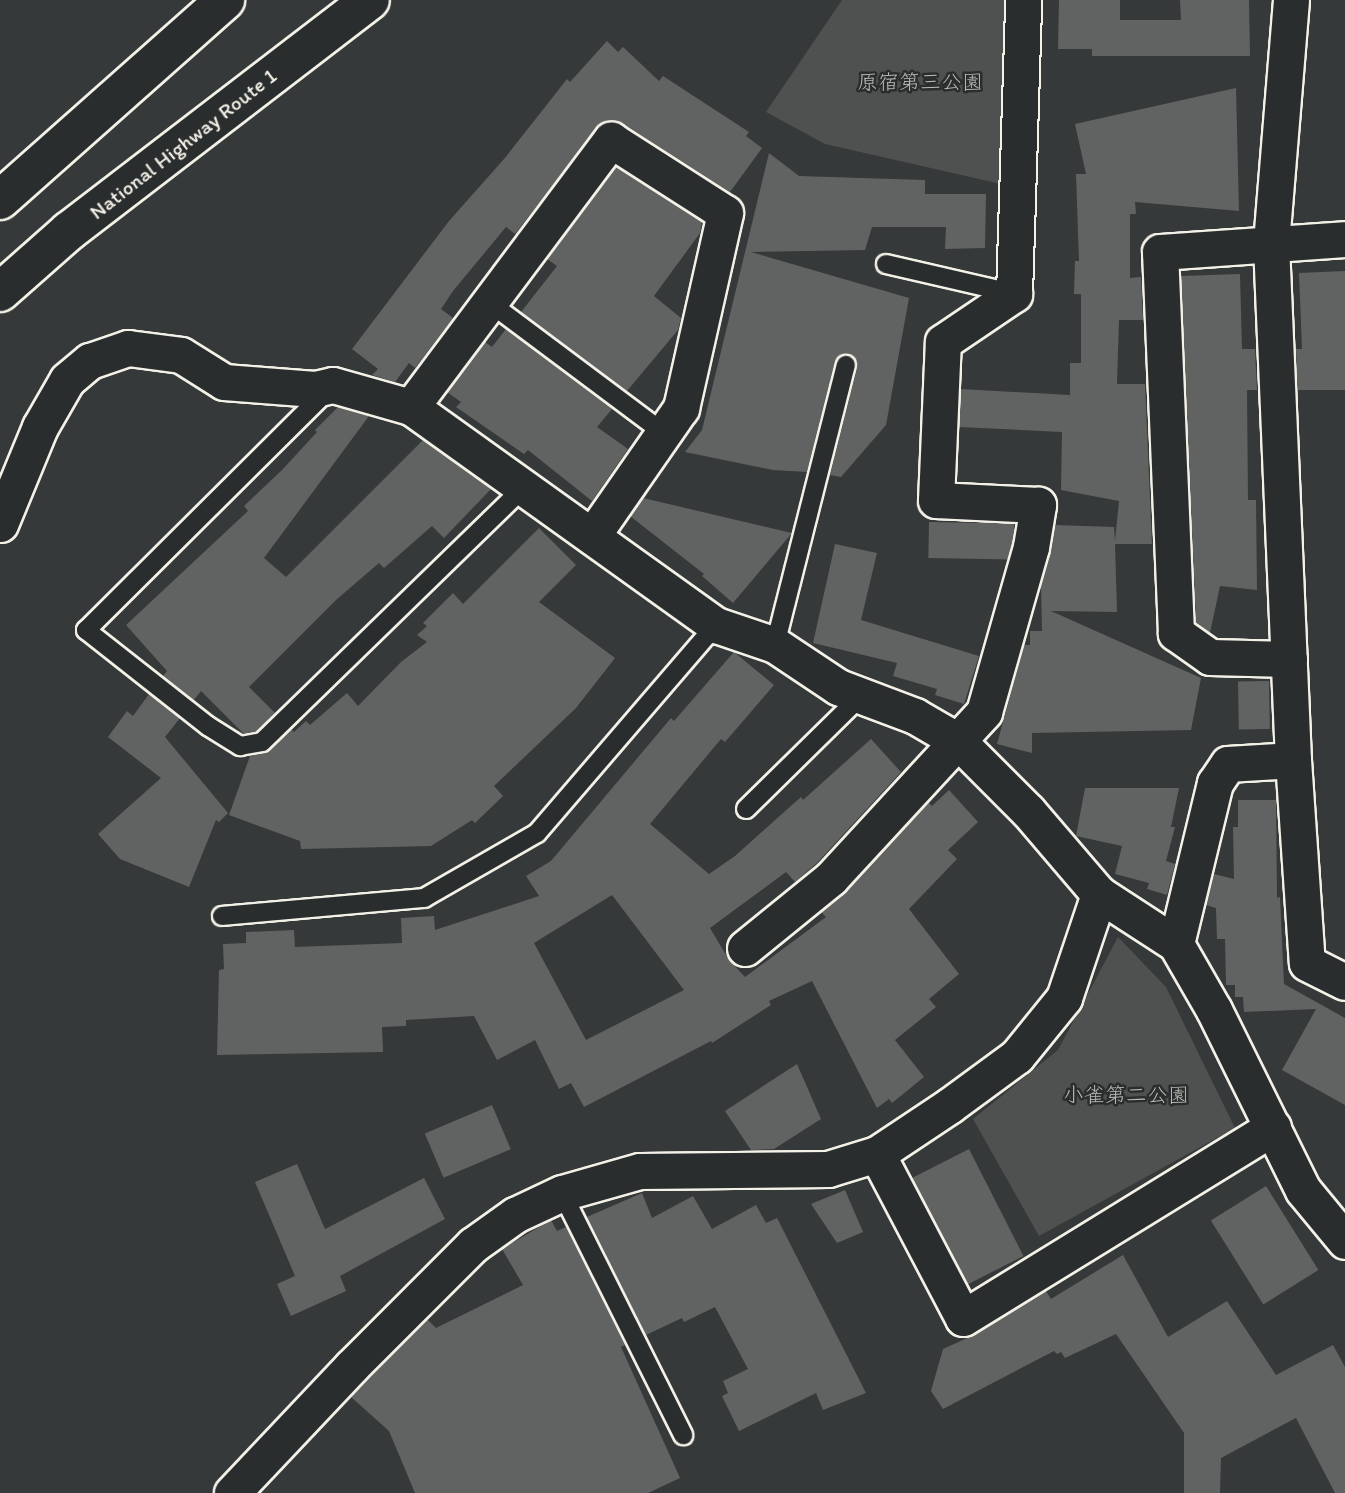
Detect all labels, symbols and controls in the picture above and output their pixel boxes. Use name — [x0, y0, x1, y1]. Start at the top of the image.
street label: National Highway Route 1 — [85, 63, 281, 225]
park label: 原宿第三公園 — [857, 69, 983, 95]
park label: 小雀第二公園 — [1063, 1082, 1189, 1108]

